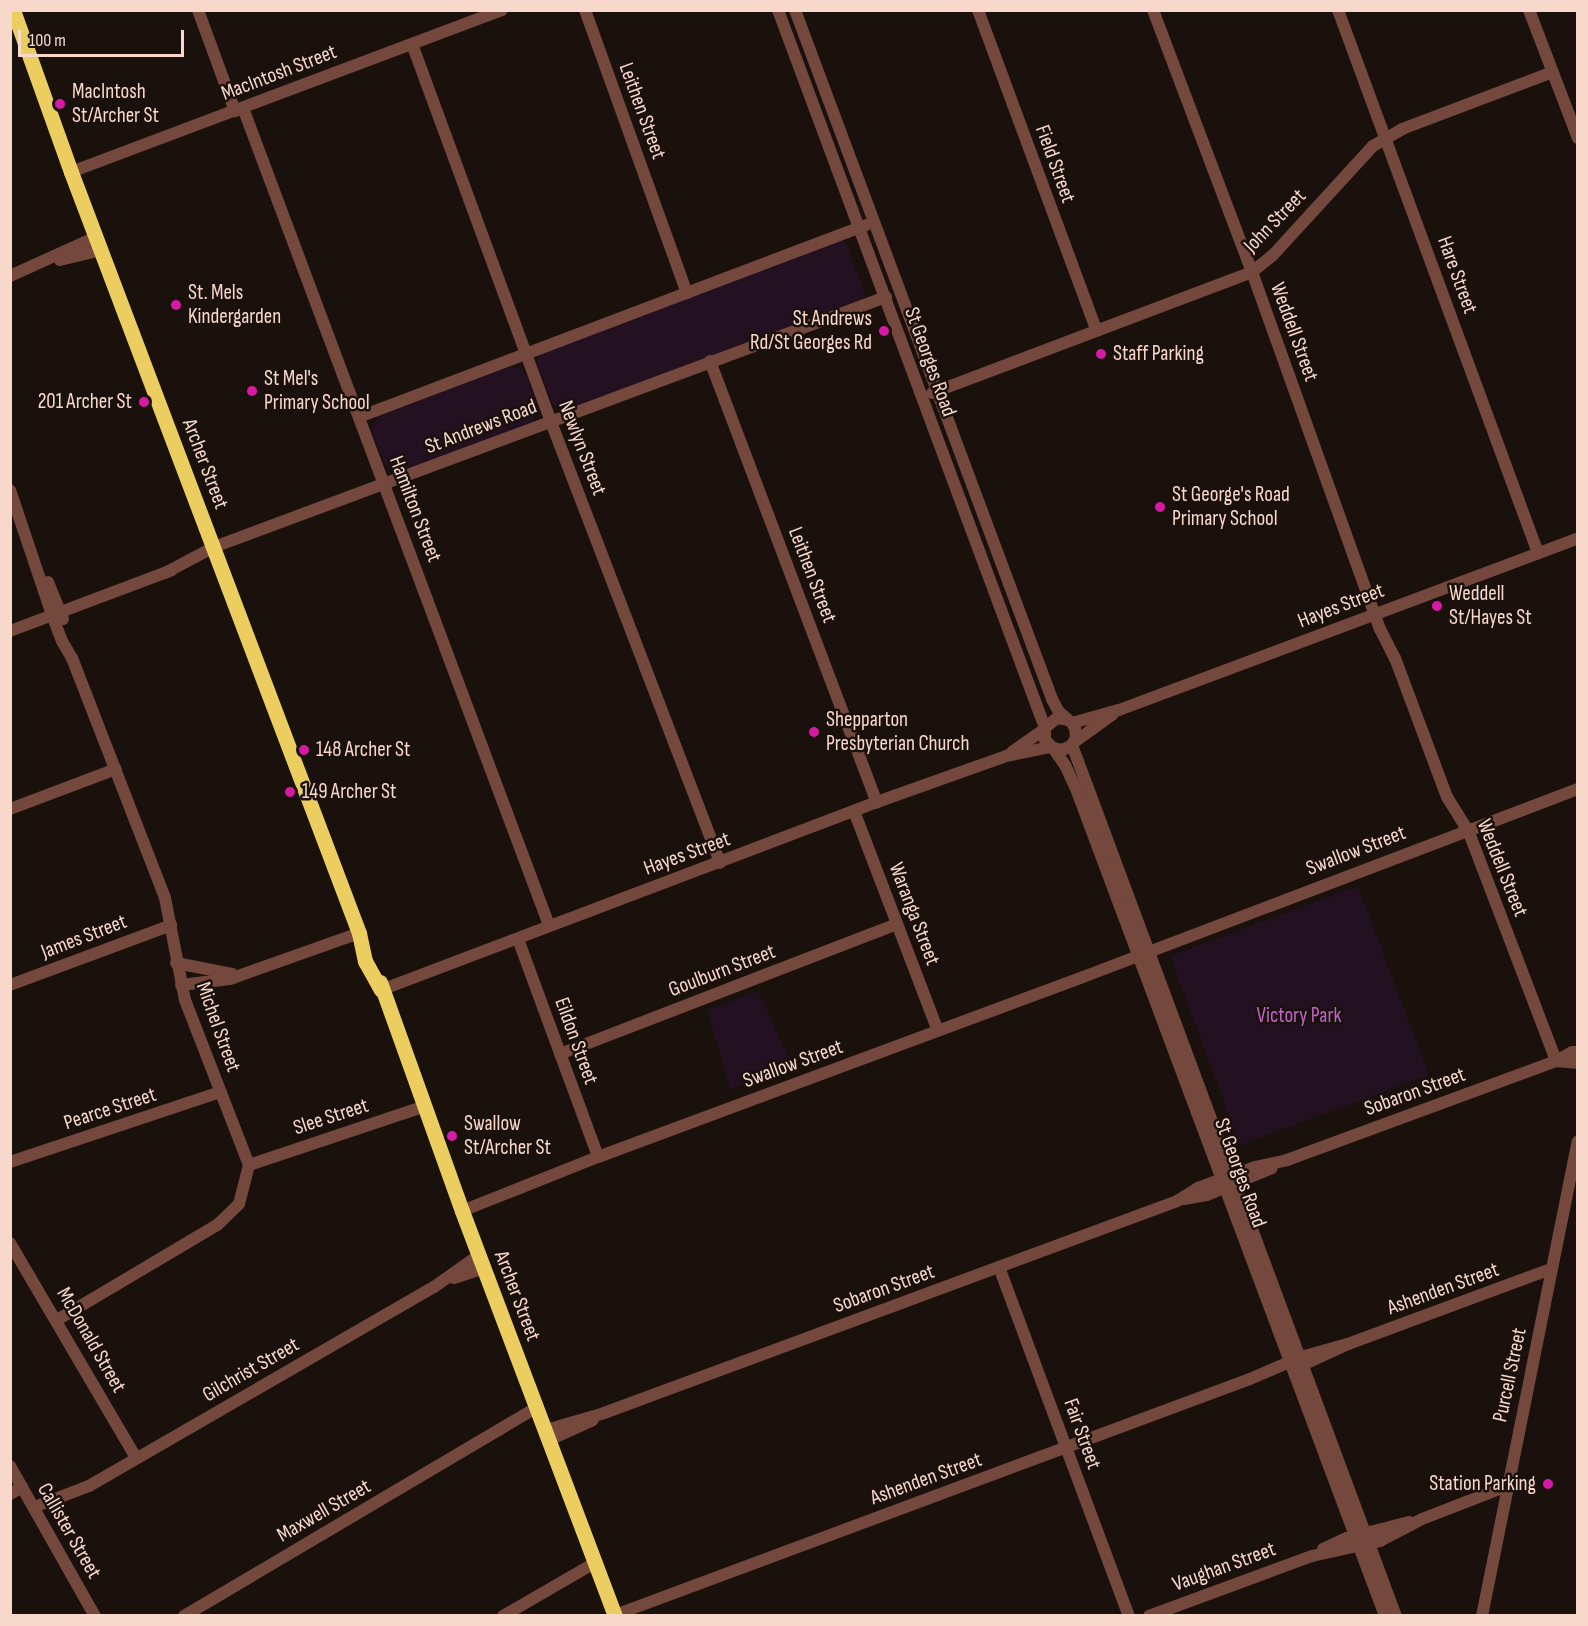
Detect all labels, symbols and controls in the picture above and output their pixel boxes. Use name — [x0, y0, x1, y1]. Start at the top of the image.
scale bar — [21, 18, 188, 56]
text: 100 m — [29, 30, 66, 51]
street label: MacIntosh Street — [218, 39, 340, 107]
street label: Leithen Street — [613, 60, 671, 162]
place label: MacIntosh St/Archer St — [72, 79, 159, 129]
marker: MacIntosh St/Archer St — [53, 97, 67, 111]
street label: Field Street — [1029, 122, 1081, 206]
street label: John Street — [1239, 184, 1311, 258]
street label: Hare Street — [1431, 233, 1483, 317]
street label: Weddell Street — [1265, 279, 1323, 385]
place label: St. Mels Kindergarden — [188, 280, 281, 330]
marker: St. Mels Kindergarden — [169, 298, 183, 312]
street label: St Georges Road — [899, 304, 961, 420]
place label: St Andrews Rd/St Georges Rd — [750, 306, 872, 356]
marker: St Andrews Rd/St Georges Rd — [877, 324, 891, 338]
place label: Staff Parking — [1113, 341, 1204, 367]
marker: Staff Parking — [1094, 347, 1108, 361]
place label: St Mel's Primary School — [264, 366, 370, 416]
marker: St Mel's Primary School — [245, 384, 259, 398]
place label: 201 Archer St — [38, 389, 132, 415]
street label: St Andrews Road — [422, 394, 540, 460]
marker: 201 Archer St — [137, 395, 151, 409]
street label: Newlyn Street — [552, 397, 612, 499]
street label: Archer Street — [176, 415, 234, 513]
street label: Hamilton Street — [383, 452, 447, 566]
place label: St George's Road Primary School — [1172, 482, 1290, 532]
marker: St George's Road Primary School — [1153, 500, 1167, 514]
street label: Leithen Street — [782, 524, 842, 626]
street label: Hayes Street — [1294, 578, 1388, 634]
place label: Weddell St/Hayes St — [1449, 581, 1532, 631]
marker: Weddell St/Hayes St — [1430, 599, 1444, 613]
place label: Shepparton Presbyterian Church — [826, 707, 969, 757]
marker: Shepparton Presbyterian Church — [807, 725, 821, 739]
place label: 148 Archer St — [316, 737, 410, 763]
marker: 148 Archer St — [297, 743, 311, 757]
place label: 149 Archer St — [302, 779, 396, 805]
marker: 149 Archer St — [283, 785, 297, 799]
street label: Weddell Street — [1471, 815, 1533, 921]
street label: Swallow Street — [1303, 821, 1409, 881]
street label: Hayes Street — [640, 827, 734, 881]
street label: Waranga Street — [883, 859, 945, 969]
street label: James Street — [38, 909, 130, 965]
street label: Goulburn Street — [665, 939, 779, 1003]
street label: Michel Street — [190, 979, 246, 1075]
street label: Eildon Street — [549, 994, 603, 1088]
park label: Victory Park — [1257, 1003, 1341, 1029]
street label: Swallow Street — [740, 1034, 846, 1094]
street label: Sobaron Street — [1361, 1062, 1469, 1122]
street label: Pearce Street — [61, 1082, 159, 1136]
street label: Slee Street — [290, 1093, 372, 1141]
place label: Swallow St/Archer St — [464, 1111, 551, 1161]
street label: St Georges Road — [1209, 1115, 1271, 1231]
marker: Swallow St/Archer St — [445, 1129, 459, 1143]
street label: Archer Street — [488, 1247, 546, 1345]
street label: Ashenden Street — [1384, 1257, 1502, 1321]
street label: Sobaron Street — [830, 1259, 938, 1319]
street label: McDonald Street — [51, 1283, 131, 1397]
street label: Purcell Street — [1488, 1326, 1532, 1424]
street label: Gilchrist Street — [198, 1332, 304, 1408]
street label: Fair Street — [1058, 1395, 1106, 1473]
street label: Ashenden Street — [867, 1447, 985, 1511]
place label: Station Parking — [1429, 1471, 1536, 1497]
street label: Maxwell Street — [273, 1474, 375, 1548]
marker: Station Parking — [1541, 1477, 1555, 1491]
street label: Callister Street — [32, 1479, 106, 1583]
street label: Vaughan Street — [1169, 1537, 1279, 1597]

